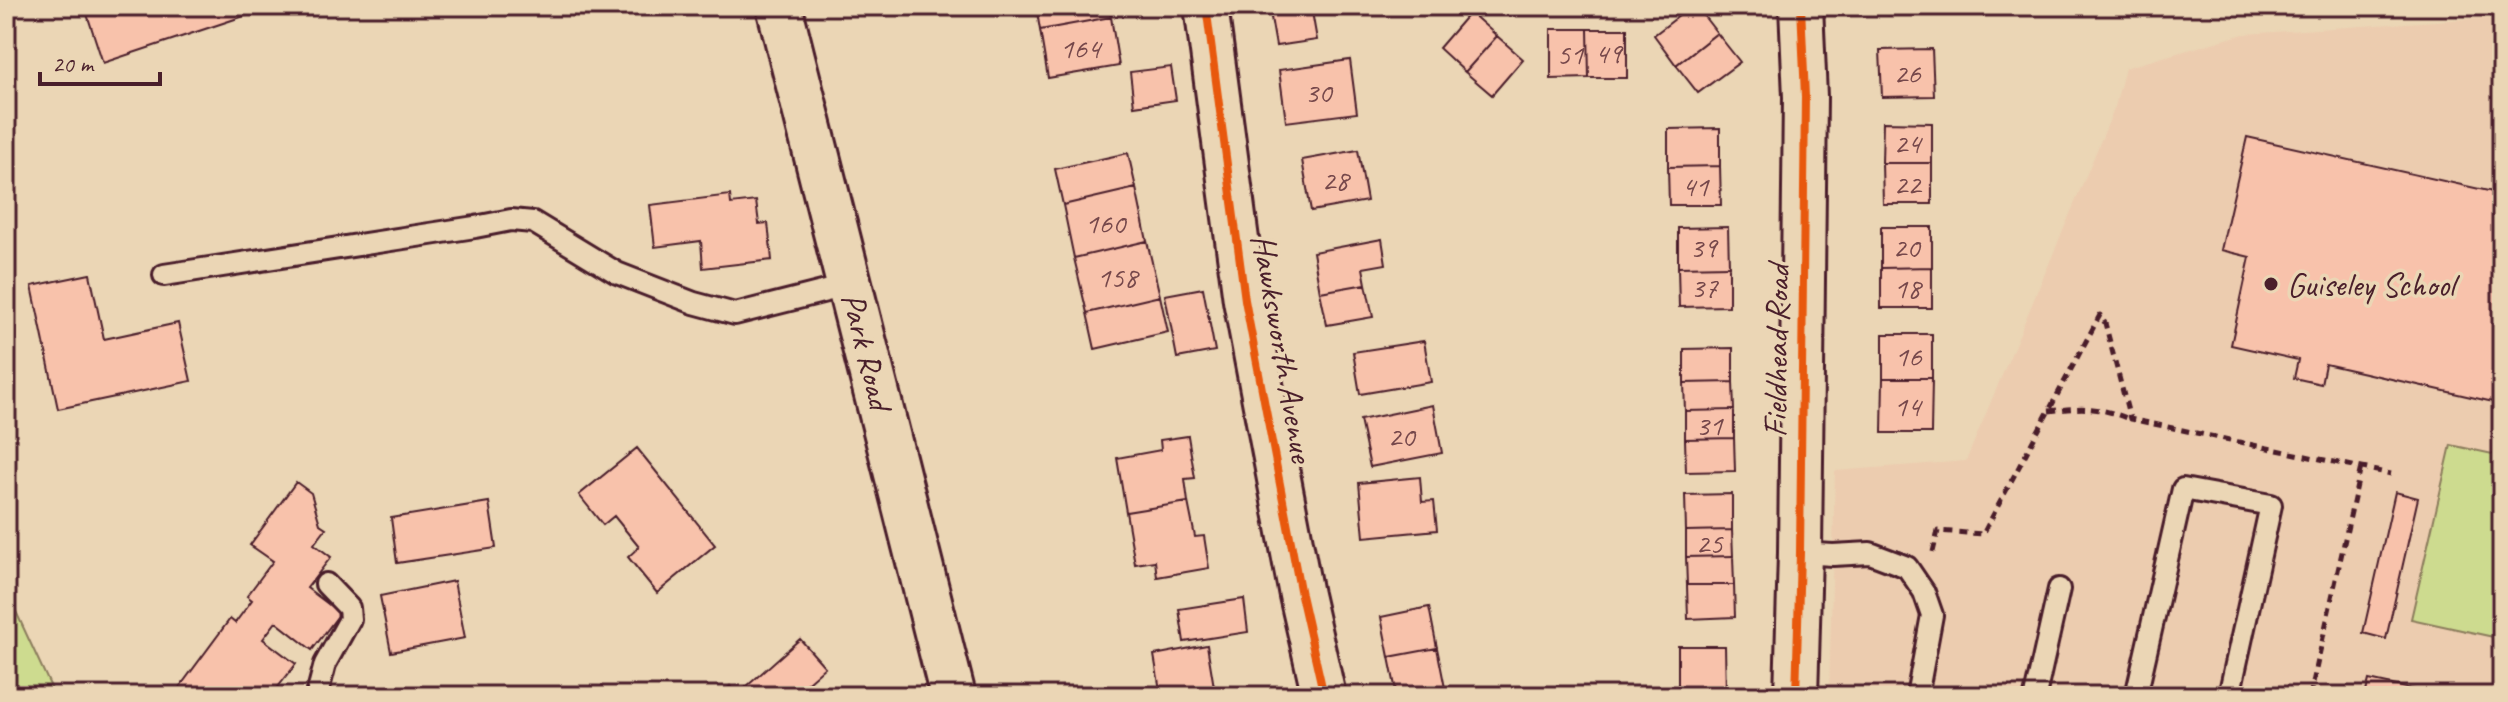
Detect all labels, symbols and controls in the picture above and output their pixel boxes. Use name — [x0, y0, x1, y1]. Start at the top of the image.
house number: 164 — [1060, 29, 1103, 67]
house number: 49 — [1595, 34, 1624, 72]
house number: 51 — [1557, 35, 1585, 73]
scale bar — [40, 36, 160, 86]
text: 20 m — [52, 49, 95, 79]
house number: 26 — [1894, 54, 1922, 92]
house number: 30 — [1305, 73, 1334, 111]
house number: 24 — [1894, 124, 1923, 162]
house number: 28 — [1322, 161, 1351, 199]
house number: 22 — [1894, 165, 1923, 203]
house number: 41 — [1682, 167, 1710, 205]
house number: 160 — [1085, 204, 1128, 242]
house number: 39 — [1690, 228, 1719, 266]
house number: 20 — [1893, 228, 1922, 266]
street label: Hawksworth Avenue — [1242, 231, 1325, 467]
house number: 158 — [1097, 258, 1140, 296]
street label: Fieldhead Road — [1753, 259, 1799, 438]
place label: Guiseley School — [2287, 263, 2461, 306]
house number: 37 — [1691, 268, 1719, 306]
house number: 18 — [1894, 269, 1923, 307]
marker: Guiseley School — [2262, 275, 2280, 293]
street label: Park Road — [832, 288, 903, 418]
house number: 16 — [1895, 337, 1923, 375]
house number: 14 — [1894, 387, 1923, 425]
house number: 31 — [1696, 406, 1724, 444]
house number: 20 — [1388, 417, 1417, 455]
house number: 25 — [1696, 524, 1724, 562]

